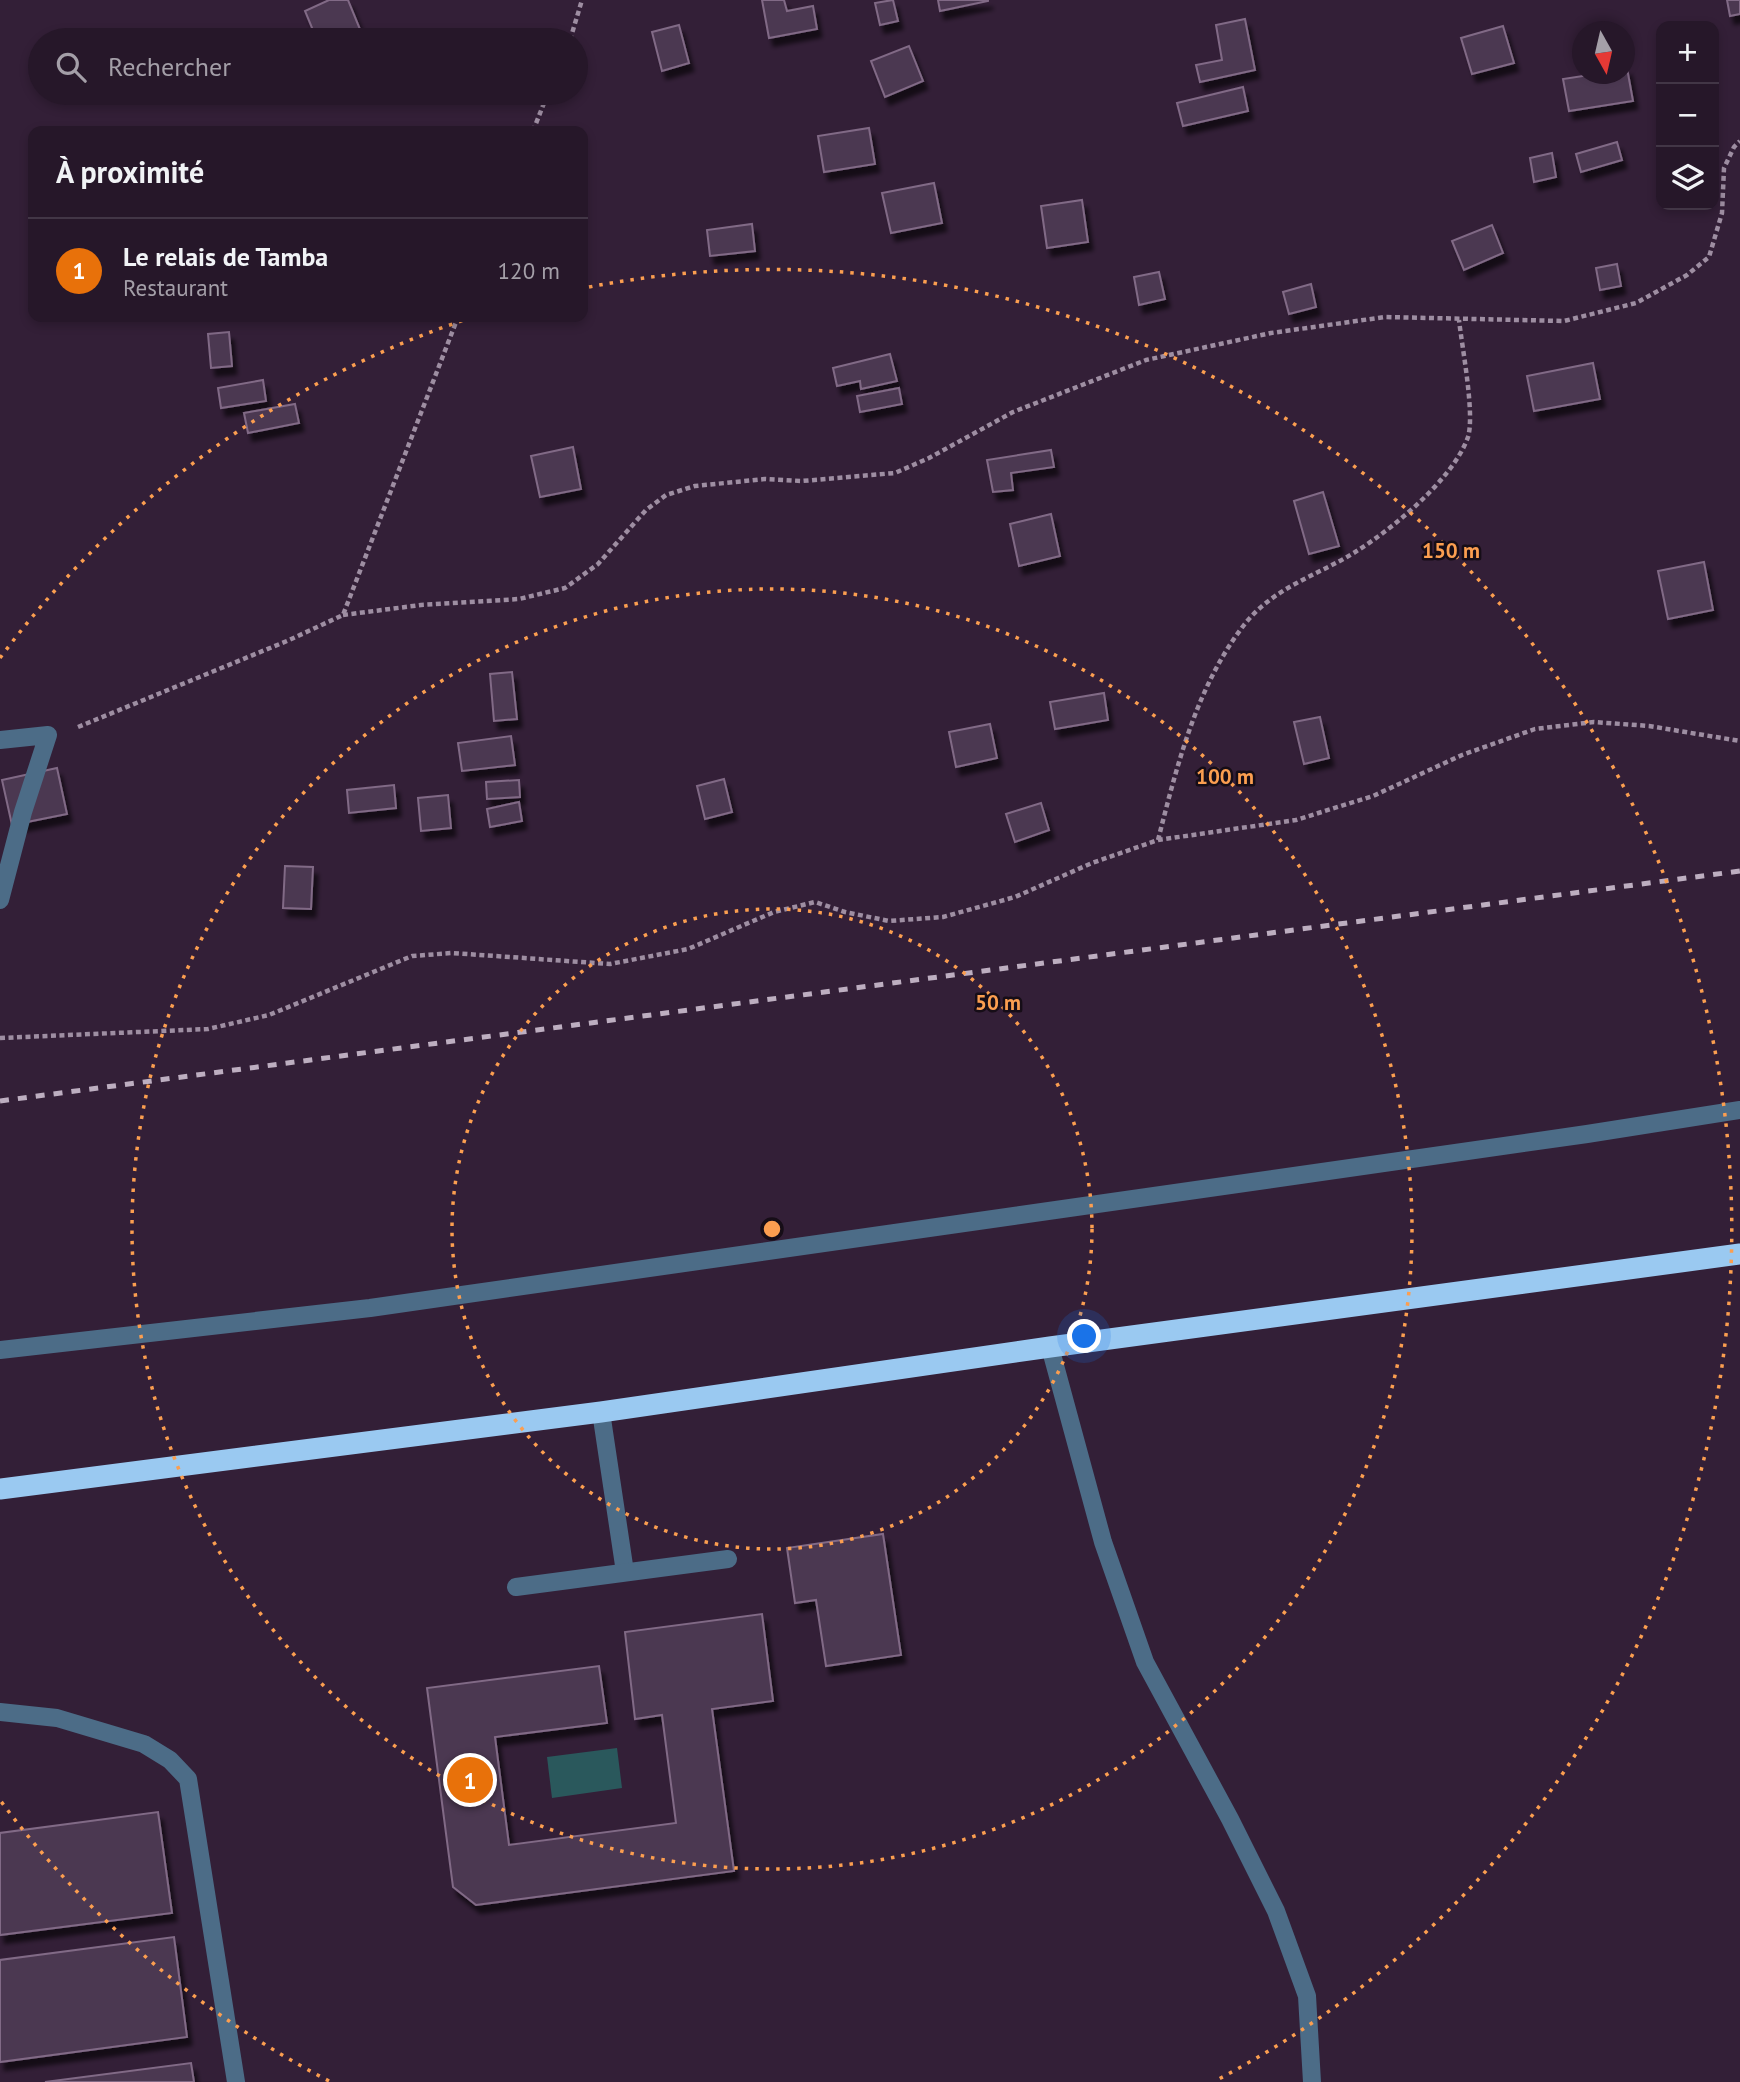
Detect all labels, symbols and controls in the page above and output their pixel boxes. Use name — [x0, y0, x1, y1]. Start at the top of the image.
north arrow — [1572, 21, 1635, 84]
map controls — [1656, 21, 1719, 210]
button: + — [1656, 21, 1719, 84]
search box — [28, 28, 588, 105]
icon: search — [52, 48, 90, 86]
text: Rechercher — [108, 50, 231, 83]
button: − — [1656, 84, 1719, 147]
button: layers — [1656, 147, 1719, 210]
text: À proximité — [56, 152, 204, 191]
text: Le relais de Tamba — [123, 240, 328, 273]
text: 1 — [72, 256, 86, 285]
text: 120 m — [498, 256, 560, 285]
text: Restaurant — [123, 273, 228, 302]
text: 150 m — [1422, 537, 1480, 564]
text: 100 m — [1196, 763, 1254, 790]
text: 50 m — [975, 989, 1021, 1016]
centre of rings — [760, 1217, 784, 1241]
your location — [1067, 1319, 1101, 1353]
pin: 1 — [447, 1754, 493, 1806]

